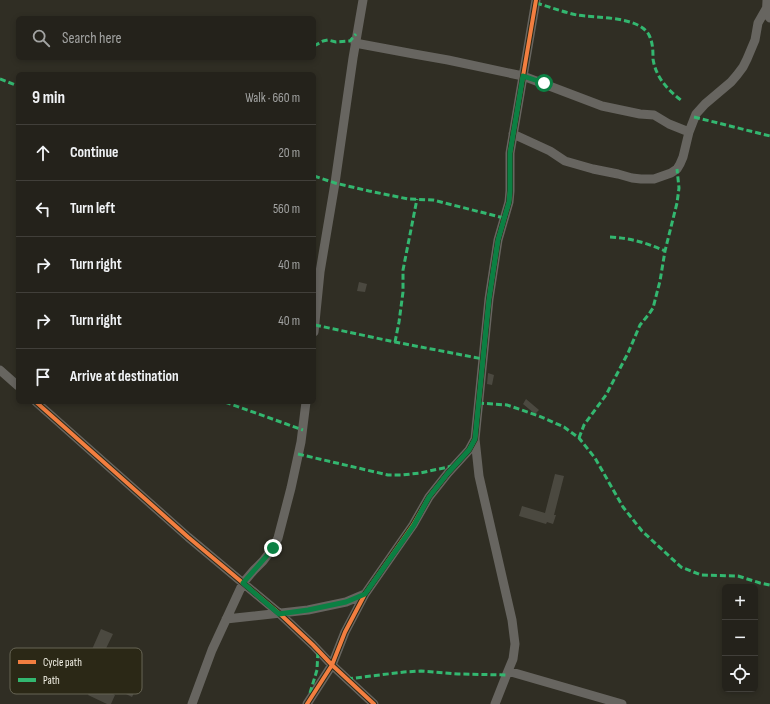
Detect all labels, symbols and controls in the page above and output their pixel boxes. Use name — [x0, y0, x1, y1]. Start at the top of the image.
search box — [16, 16, 316, 60]
icon: search — [30, 27, 52, 49]
text: Search here — [62, 29, 122, 48]
route start — [535, 74, 553, 92]
text: 9 min — [32, 88, 65, 108]
text: Walk · 660 m — [245, 90, 300, 106]
icon: ahead — [32, 142, 54, 164]
text: Continue — [70, 143, 119, 162]
text: 20 m — [278, 145, 300, 161]
icon: left — [32, 198, 54, 220]
text: Turn left — [70, 199, 115, 218]
text: 560 m — [273, 201, 300, 217]
icon: right — [32, 254, 54, 276]
text: Turn right — [70, 255, 122, 274]
text: 40 m — [278, 257, 300, 273]
icon: right — [32, 310, 54, 332]
text: Turn right — [70, 311, 122, 330]
text: 40 m — [278, 313, 300, 329]
icon: arrive — [32, 366, 54, 388]
text: Arrive at destination — [70, 367, 179, 386]
route end — [264, 539, 282, 557]
map controls — [722, 584, 758, 692]
button: + — [722, 584, 758, 620]
button: − — [722, 620, 758, 656]
legend — [10, 648, 142, 694]
text: Cycle path — [43, 656, 82, 669]
button: locate — [722, 656, 758, 692]
text: Path — [43, 674, 60, 687]

